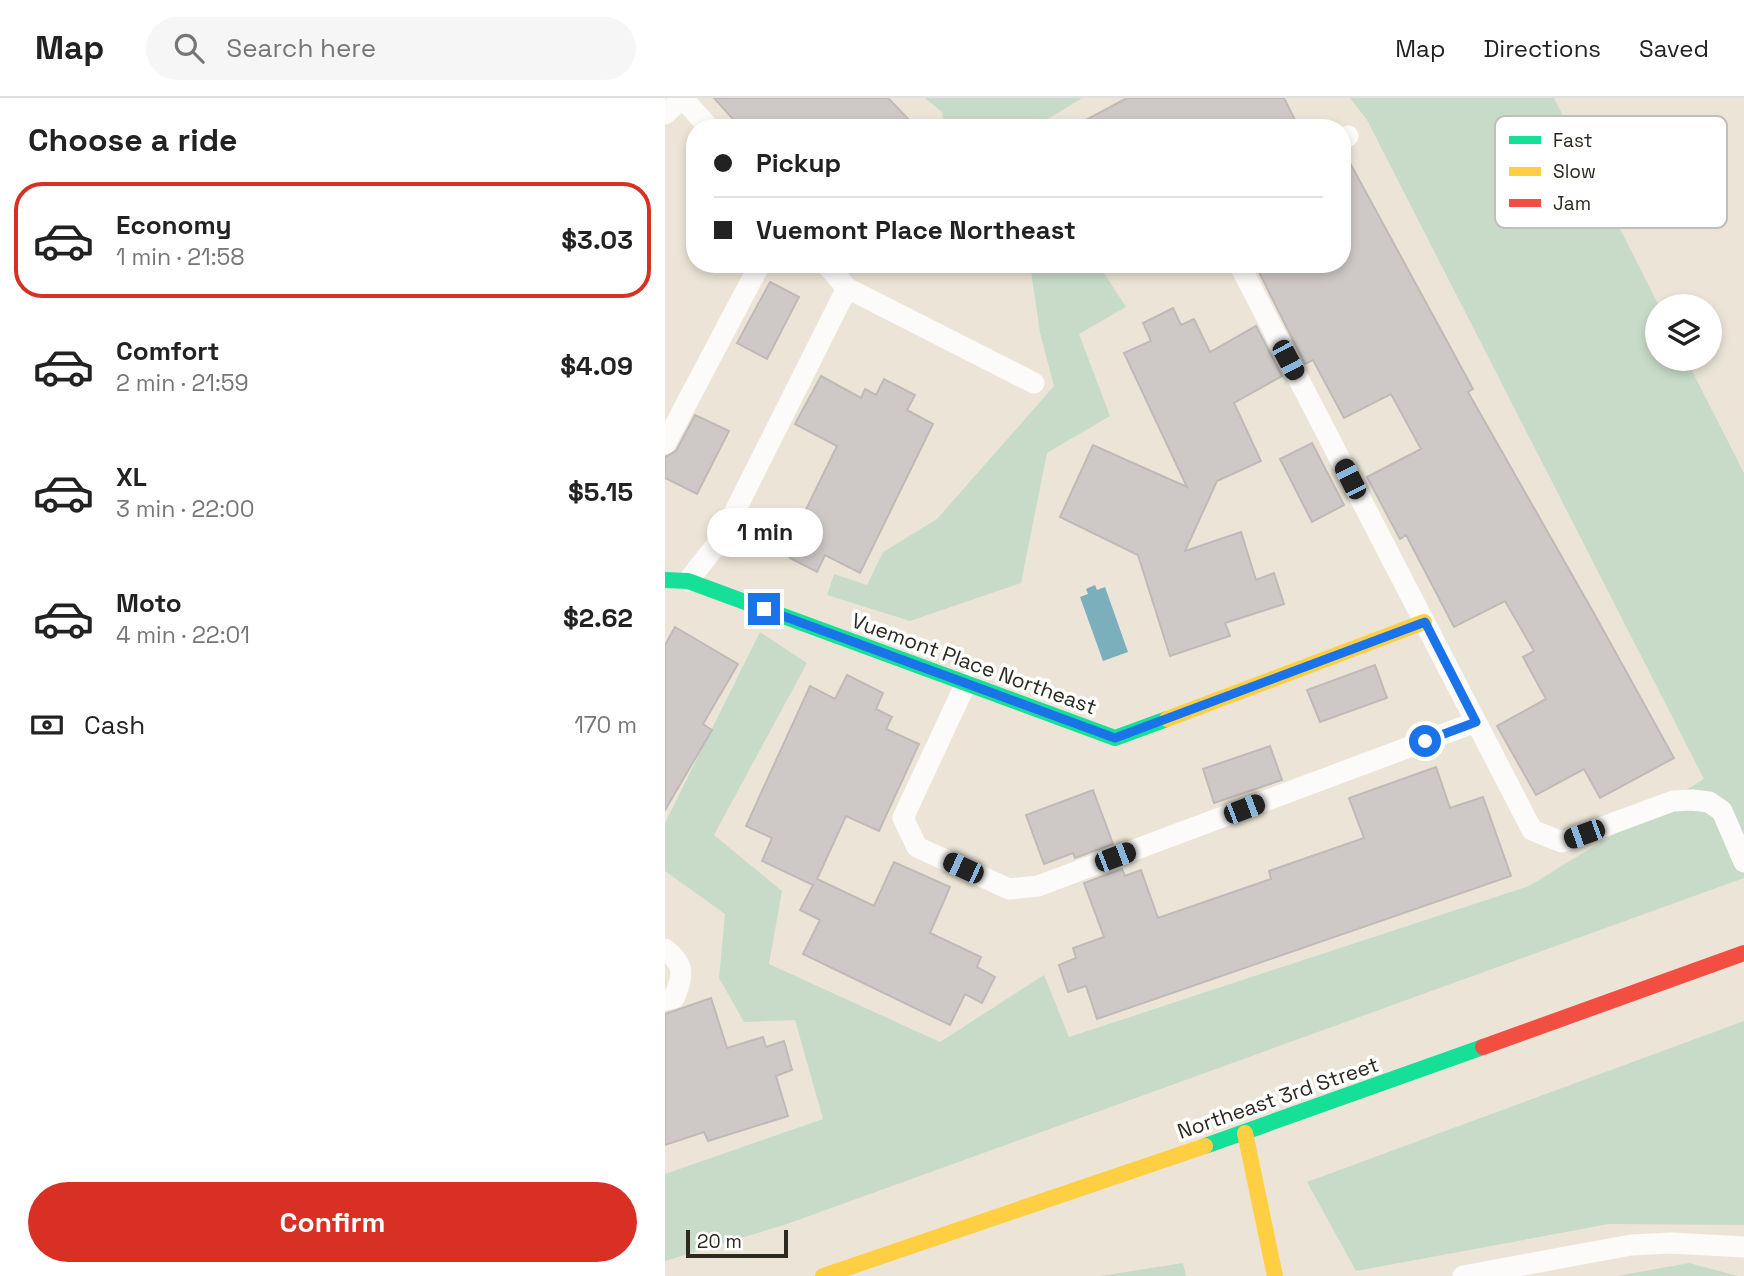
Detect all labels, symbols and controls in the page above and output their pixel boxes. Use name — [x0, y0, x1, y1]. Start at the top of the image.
search box — [146, 17, 636, 80]
text: Map — [35, 27, 104, 69]
icon: search — [170, 29, 208, 67]
text: Search here — [226, 31, 376, 65]
text: Map — [1395, 33, 1445, 64]
text: Directions — [1483, 33, 1601, 64]
text: Saved — [1639, 33, 1709, 64]
legend — [1495, 116, 1727, 228]
text: Choose a ride — [28, 120, 238, 160]
text: Fast — [1553, 128, 1593, 153]
text: Pickup — [756, 146, 841, 180]
text: Slow — [1553, 159, 1596, 184]
text: Jam — [1553, 191, 1591, 216]
text: Economy — [116, 208, 232, 242]
icon: car — [32, 209, 95, 272]
text: Vuemont Place Northeast — [756, 213, 1076, 247]
text: $3.03 — [561, 223, 633, 257]
text: 1 min · 21:58 — [116, 242, 245, 272]
map controls — [1645, 294, 1722, 371]
button: layers — [1645, 294, 1722, 371]
text: Comfort — [116, 334, 219, 368]
icon: car — [32, 335, 95, 398]
car — [1269, 337, 1308, 383]
text: $4.09 — [560, 349, 633, 383]
text: 2 min · 21:59 — [116, 368, 249, 398]
car — [1332, 456, 1369, 502]
text: XL — [116, 460, 147, 494]
icon: car — [32, 461, 95, 524]
text: $5.15 — [568, 475, 633, 509]
text: 3 min · 22:00 — [116, 494, 254, 524]
callout: 1 min — [706, 508, 822, 556]
text: 1 min — [737, 517, 793, 547]
text: Moto — [116, 586, 182, 620]
icon: car — [32, 587, 95, 650]
route end — [748, 593, 780, 625]
text: $2.62 — [563, 601, 633, 635]
street label: Vuemont Place Northeast — [848, 607, 1100, 721]
text: 4 min · 22:01 — [116, 620, 250, 650]
icon: cash — [28, 706, 66, 744]
text: Cash — [84, 708, 145, 742]
text: 170 m — [574, 710, 637, 740]
route start — [1409, 725, 1441, 757]
car — [1221, 792, 1268, 826]
car — [1561, 817, 1608, 851]
car — [1092, 840, 1139, 874]
car — [940, 850, 987, 886]
street label: Northeast 3rd Street — [1174, 1050, 1382, 1145]
button: Confirm — [28, 1182, 637, 1262]
scale bar — [686, 1227, 787, 1259]
text: 20 m — [697, 1229, 742, 1254]

